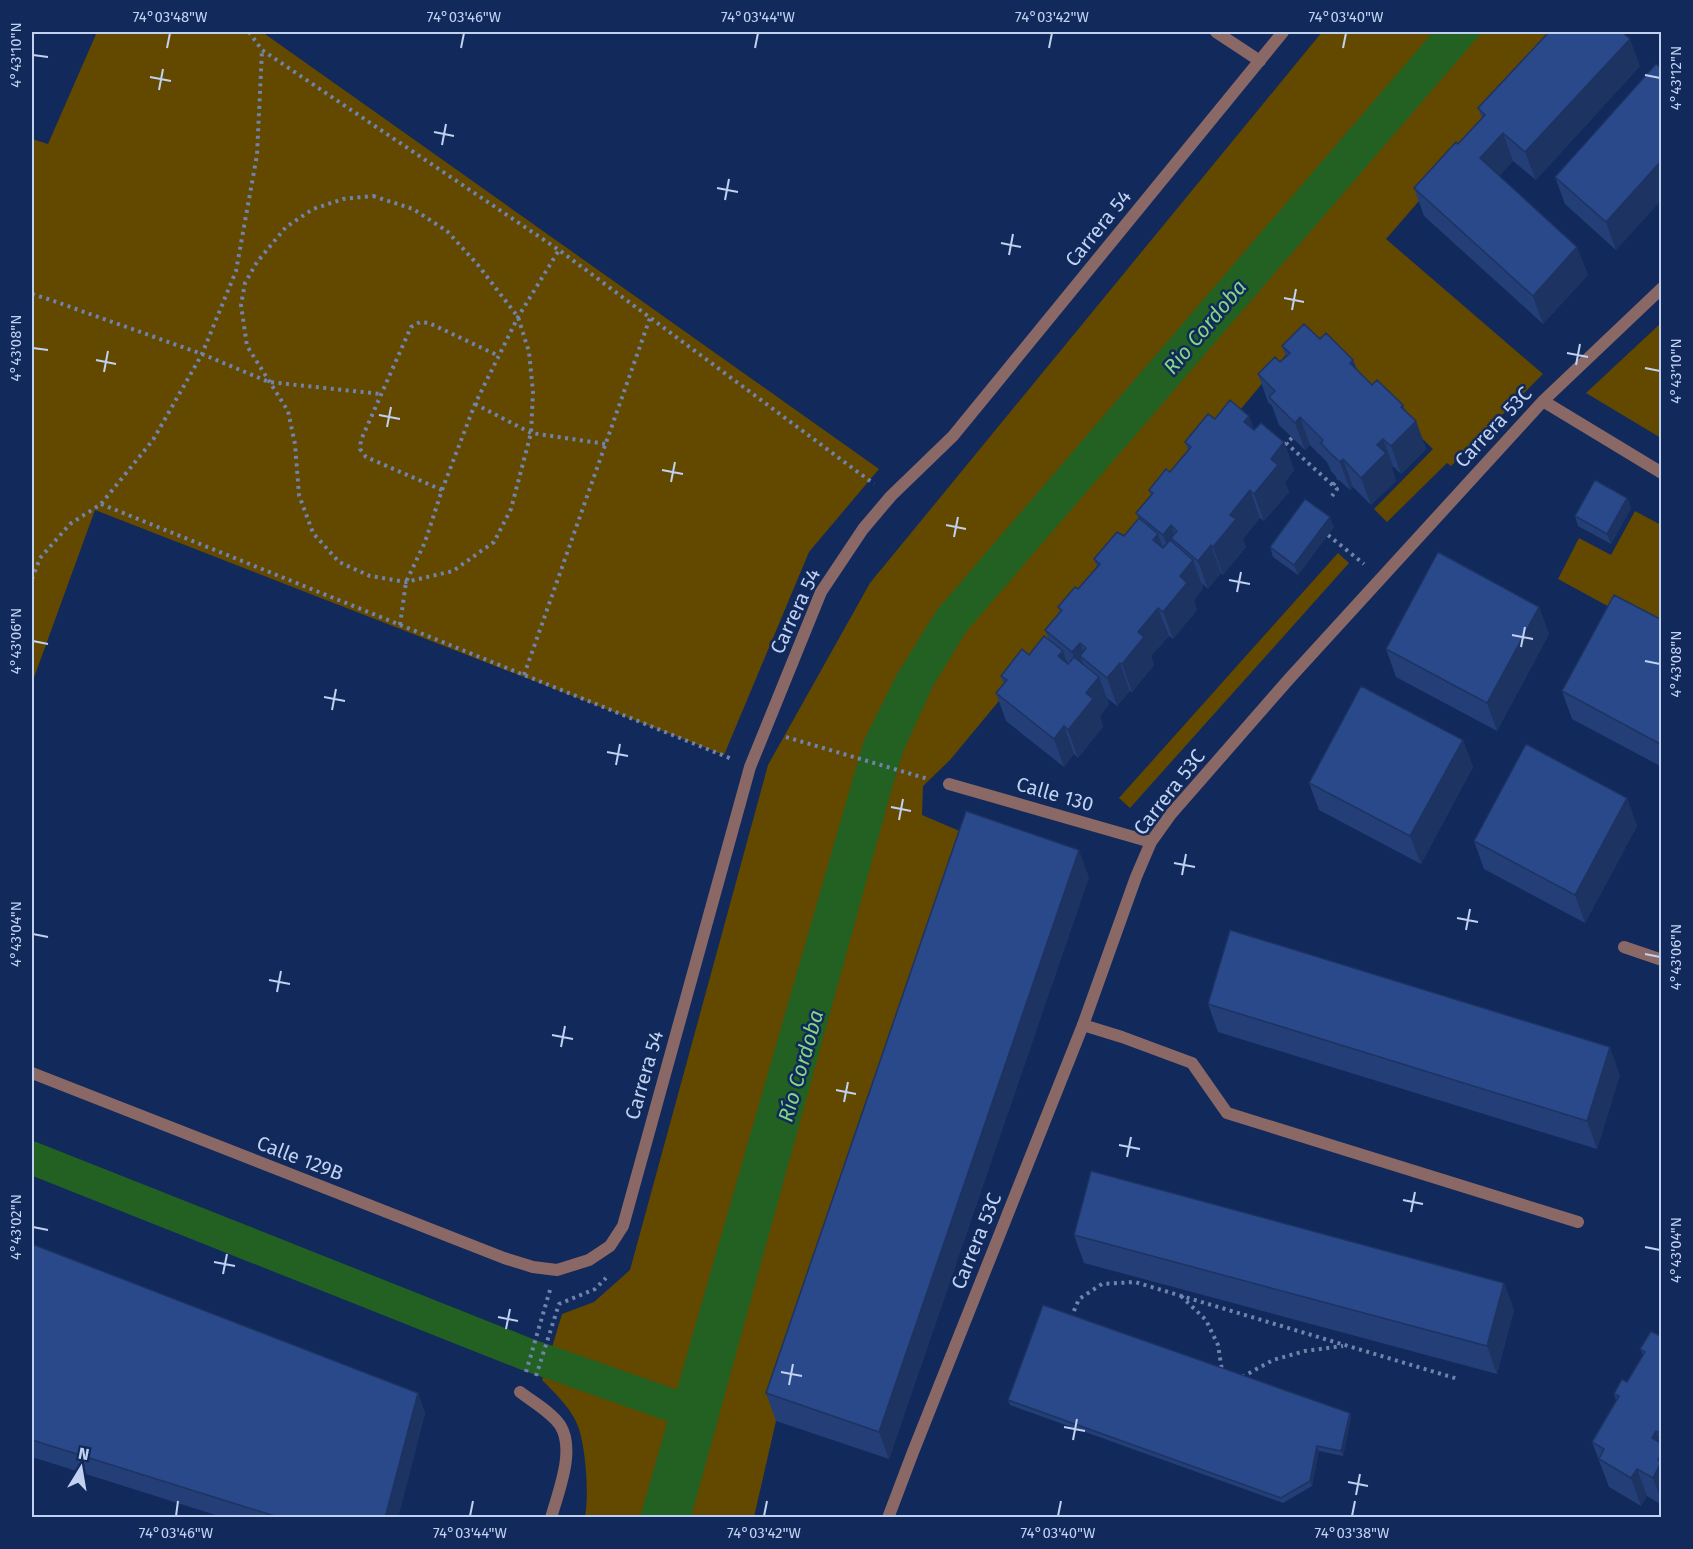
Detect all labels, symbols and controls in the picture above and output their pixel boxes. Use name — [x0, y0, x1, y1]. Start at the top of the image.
text: 74°03'48"W — [133, 8, 208, 26]
text: 74°03'46"W — [427, 8, 502, 26]
text: 74°03'44"W — [721, 8, 796, 26]
text: 74°03'42"W — [1015, 8, 1089, 26]
text: 74°03'40"W — [1309, 8, 1384, 26]
text: 4°43'10"N — [7, 22, 25, 88]
text: 4°43'12"N — [1667, 46, 1685, 110]
street label: Carrera 54 — [1060, 185, 1136, 271]
water label: Rio Cordoba — [1158, 274, 1252, 380]
text: 4°43'08"N — [7, 315, 25, 381]
text: 4°43'10"N — [1667, 338, 1685, 404]
street label: Carrera 53C — [1449, 382, 1537, 472]
street label: Carrera 54 — [765, 564, 825, 658]
text: 4°43'06"N — [7, 608, 25, 674]
text: 4°43'08"N — [1667, 631, 1685, 697]
street label: Carrera 53C — [1128, 744, 1210, 840]
street label: Calle 130 — [1014, 772, 1096, 816]
text: 4°43'04"N — [7, 901, 25, 967]
text: 4°43'06"N — [1667, 924, 1685, 990]
water label: Río Cordoba — [773, 1007, 829, 1125]
street label: Carrera 54 — [620, 1027, 668, 1122]
street label: Calle 129B — [253, 1131, 347, 1185]
street label: Carrera 53C — [946, 1189, 1006, 1293]
text: 4°43'02"N — [7, 1194, 25, 1260]
text: 4°43'04"N — [1667, 1217, 1685, 1283]
north arrow — [51, 1438, 111, 1498]
text: N — [77, 1443, 91, 1464]
text: 74°03'46"W — [139, 1524, 214, 1542]
text: 74°03'44"W — [433, 1524, 508, 1542]
text: 74°03'42"W — [727, 1524, 801, 1542]
text: 74°03'40"W — [1021, 1524, 1096, 1542]
text: 74°03'38"W — [1315, 1524, 1390, 1542]

